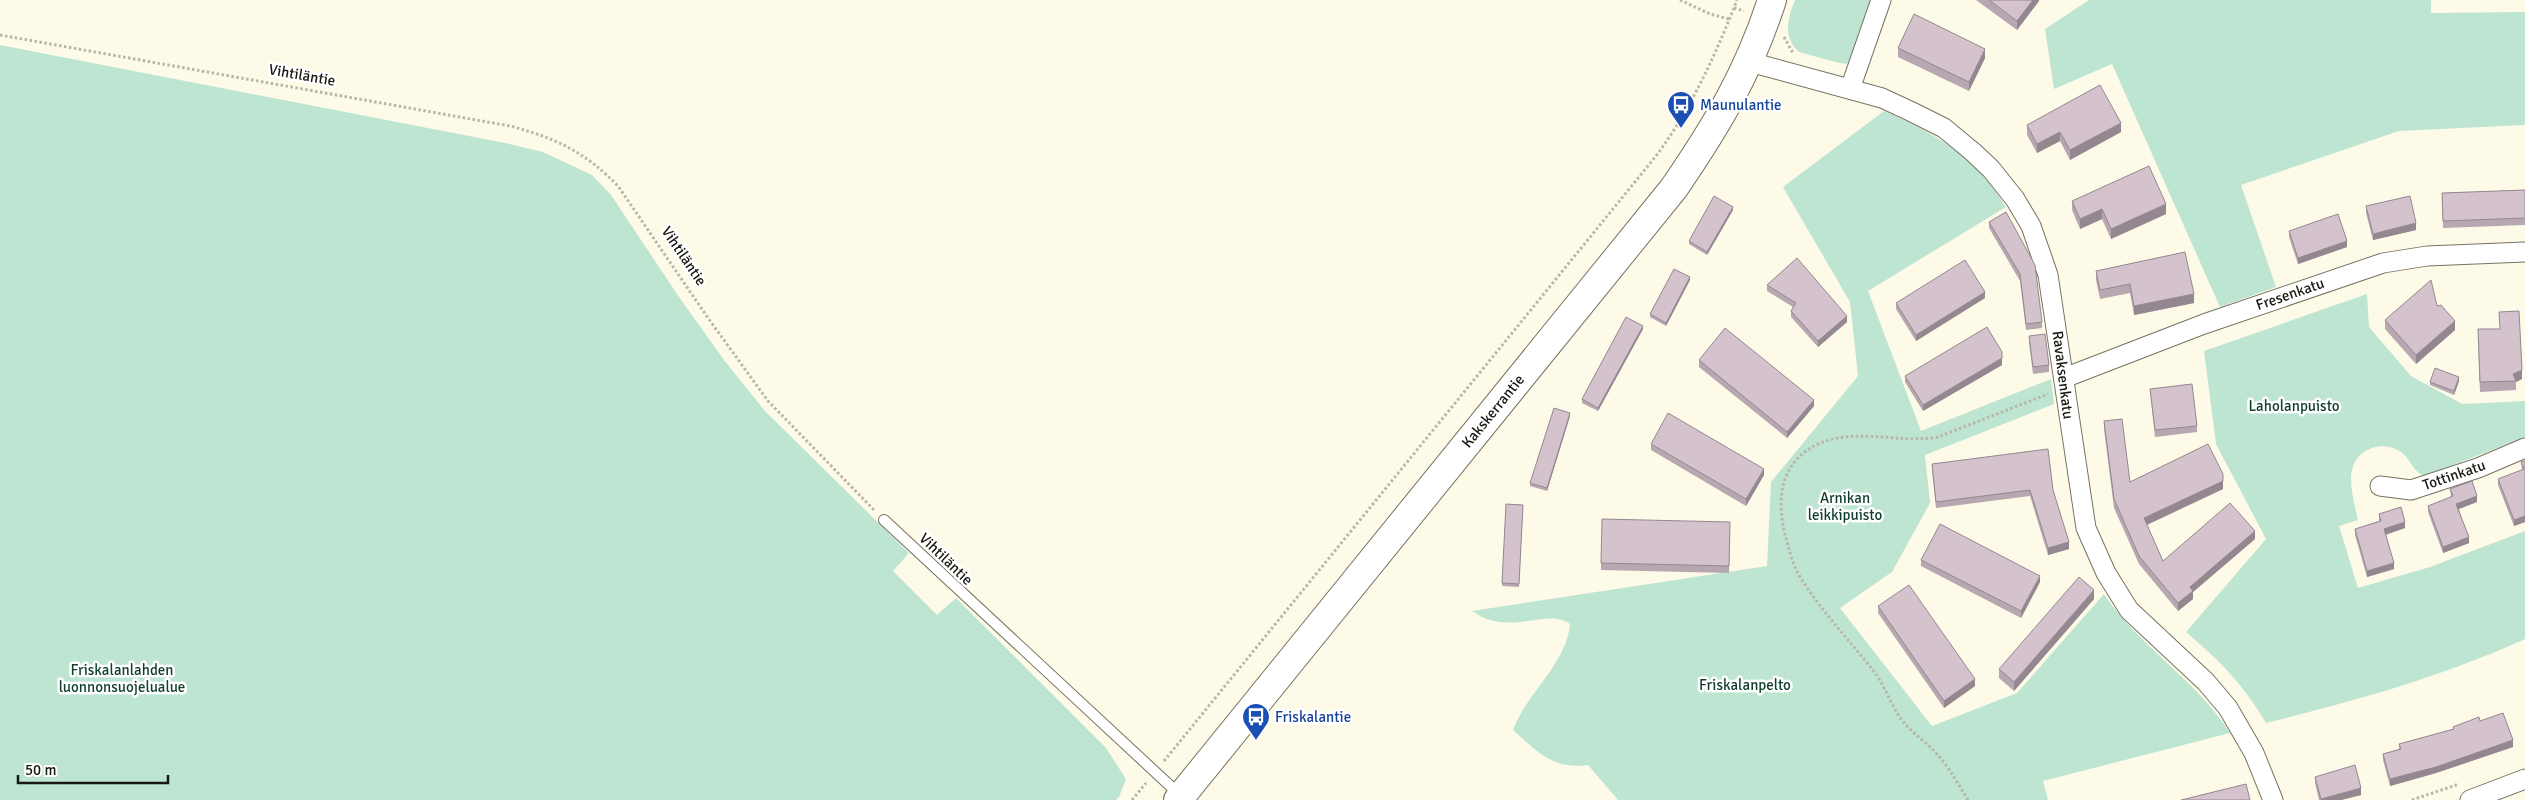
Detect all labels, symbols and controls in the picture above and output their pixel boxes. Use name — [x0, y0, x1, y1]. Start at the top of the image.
street label: Vihtiläntie — [267, 60, 337, 90]
bus stop icon: Maunulantie — [1666, 90, 1696, 129]
place label: Maunulantie — [1700, 96, 1781, 114]
street label: Vihtiläntie — [658, 223, 710, 289]
street label: Fresenkatu — [2254, 274, 2326, 314]
street label: Ravaksenkatu — [2049, 330, 2077, 420]
street label: Kakskerrantie — [1458, 371, 1528, 451]
park label: Laholanpuisto — [2248, 397, 2340, 415]
street label: Tottinkatu — [2420, 456, 2488, 494]
park label: Arnikan leikkipuisto — [1808, 489, 1882, 524]
street label: Vihtiläntie — [915, 529, 977, 589]
park label: Friskalanlahden luonnonsuojelualue — [59, 661, 185, 696]
park label: Friskalanpelto — [1699, 676, 1791, 694]
bus stop icon: Friskalantie — [1241, 702, 1271, 741]
place label: Friskalantie — [1275, 708, 1351, 726]
scale bar — [18, 752, 168, 784]
text: 50 m — [25, 761, 56, 779]

